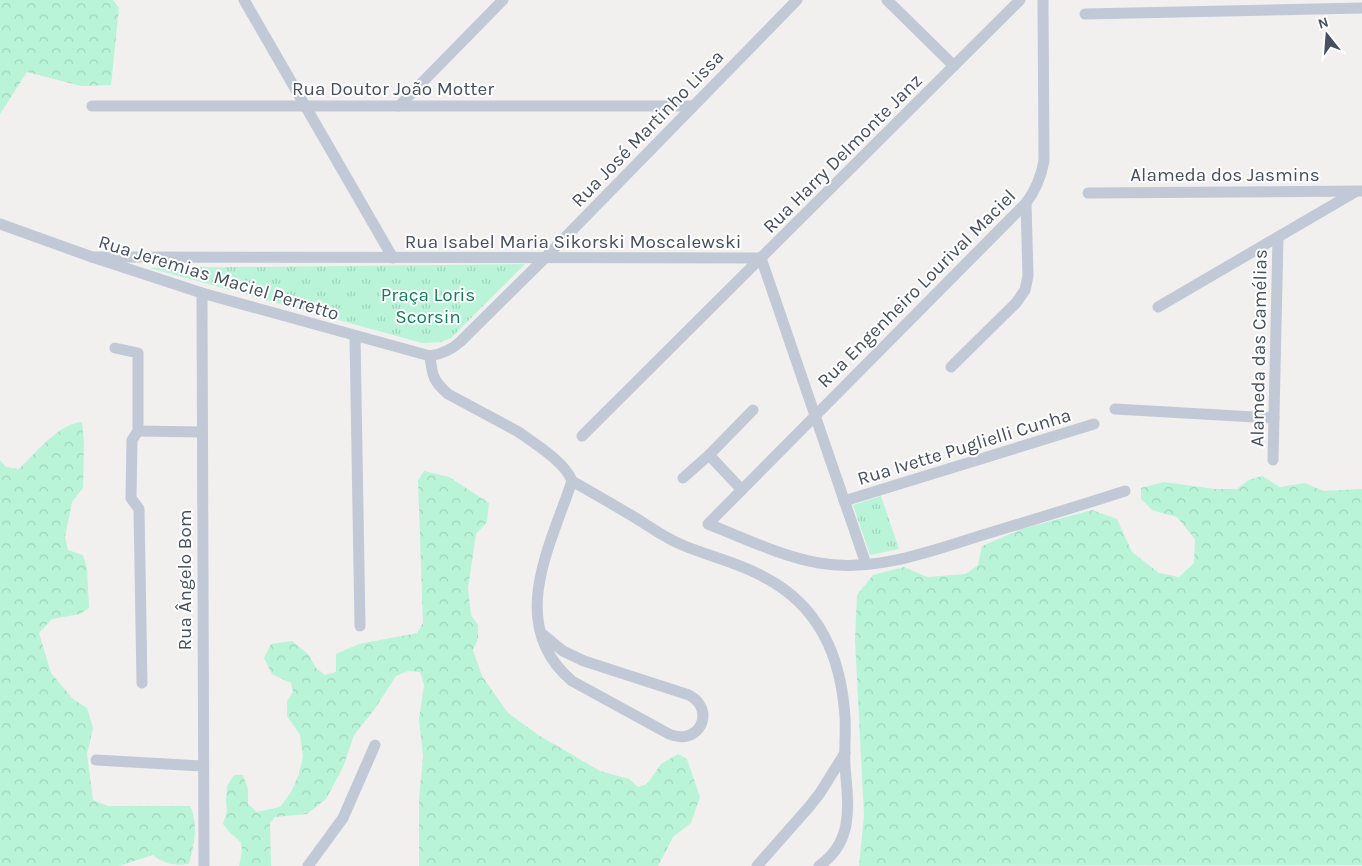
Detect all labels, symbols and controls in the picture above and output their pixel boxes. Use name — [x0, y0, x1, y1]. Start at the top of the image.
north arrow — [1302, 10, 1352, 60]
text: N — [1316, 13, 1331, 33]
street label: Rua José Martinho Lissa — [567, 46, 728, 212]
street label: Rua Harry Delmonte Janz — [759, 70, 927, 238]
street label: Rua Doutor João Motter — [292, 78, 494, 100]
street label: Alameda dos Jasmins — [1130, 164, 1320, 186]
street label: Rua Engenheiro Lourival Maciel — [813, 185, 1020, 392]
street label: Rua Jeremias Maciel Perretto — [96, 231, 342, 325]
street label: Rua Isabel Maria Sikorski Moscalewski — [405, 231, 741, 253]
street label: Alameda das Camélias — [1246, 249, 1272, 447]
park label: Praça Loris Scorsin — [381, 284, 475, 328]
street label: Rua Ivette Puglielli Cunha — [855, 404, 1074, 490]
street label: Rua Ângelo Bom — [174, 509, 196, 651]

